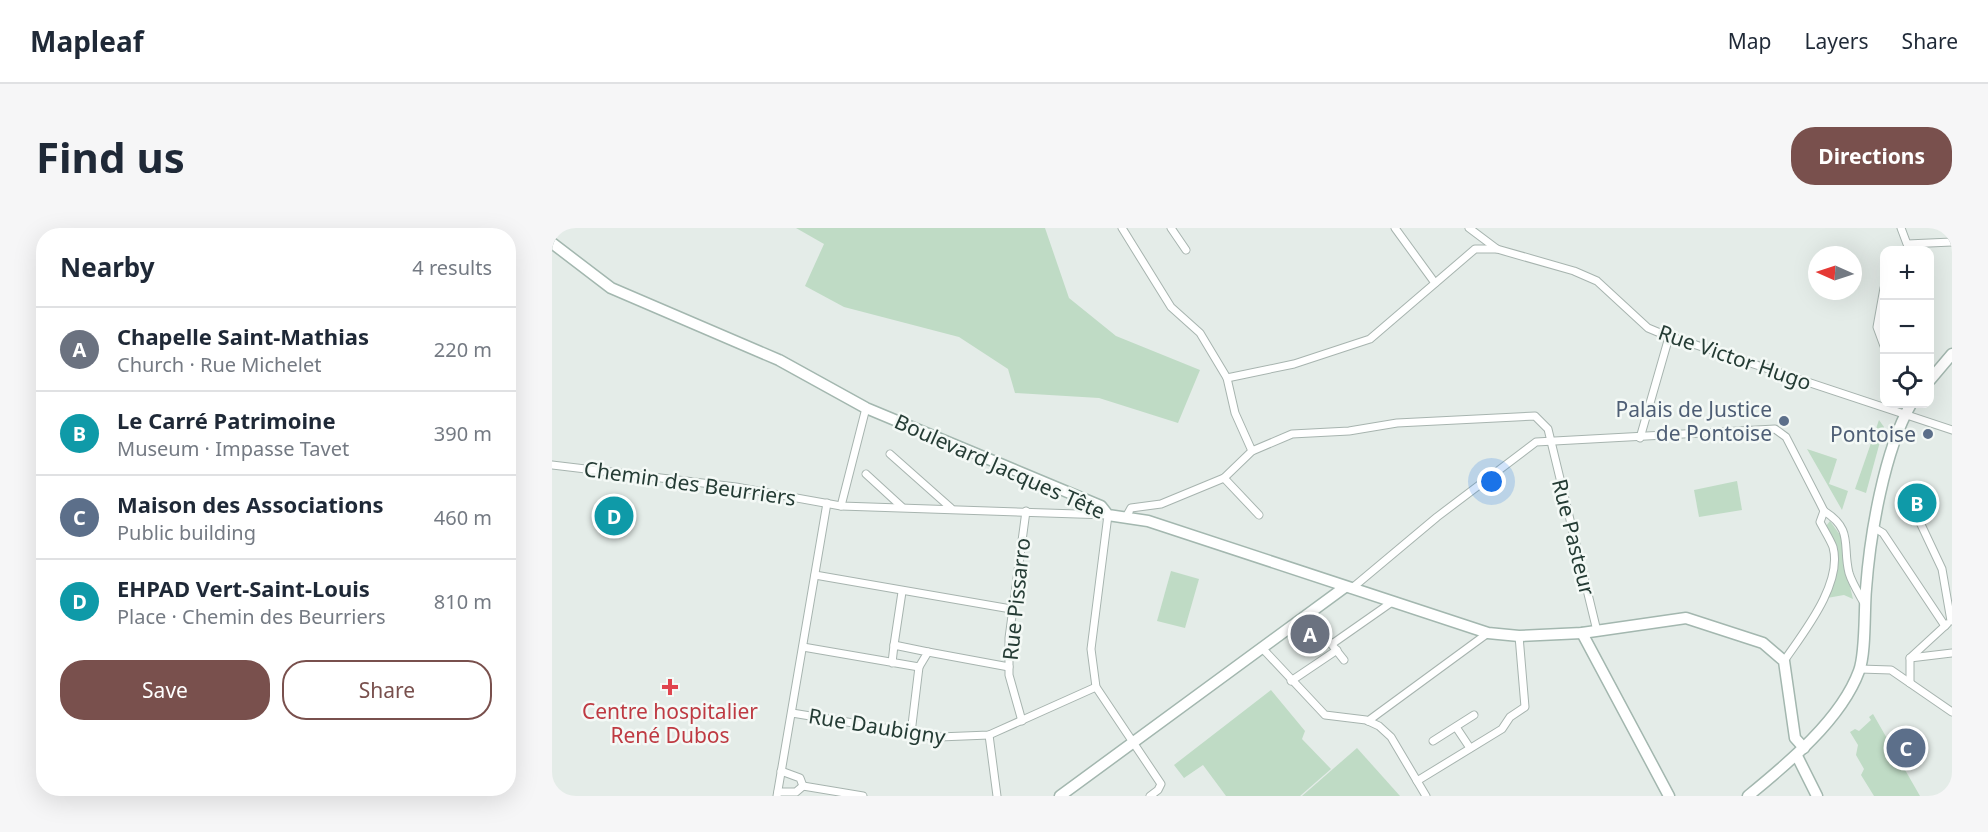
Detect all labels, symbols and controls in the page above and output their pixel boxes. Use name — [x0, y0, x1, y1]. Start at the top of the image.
text: Mapleaf — [30, 22, 144, 60]
text: Map — [1728, 27, 1772, 55]
text: Layers — [1805, 27, 1869, 55]
text: Share — [1902, 27, 1958, 55]
button: Directions — [1791, 127, 1952, 185]
text: Find us — [36, 128, 185, 185]
north arrow — [1808, 246, 1862, 300]
map controls — [1880, 246, 1934, 408]
button: + — [1880, 246, 1934, 300]
text: Nearby — [60, 249, 155, 285]
text: 4 results — [412, 254, 492, 281]
button: − — [1880, 300, 1934, 354]
street label: Rue Victor Hugo — [1655, 318, 1815, 396]
text: Chapelle Saint-Mathias — [117, 321, 369, 351]
text: A — [73, 336, 86, 363]
text: 220 m — [434, 336, 492, 363]
text: Church · Rue Michelet — [117, 351, 321, 378]
button: locate — [1880, 354, 1934, 408]
place label: Palais de Justice de Pontoise — [1615, 395, 1772, 447]
text: Le Carré Patrimoine — [117, 405, 336, 435]
street label: Boulevard Jacques Tête — [890, 407, 1110, 525]
marker: Palais de Justice de Pontoise — [1777, 414, 1791, 428]
text: B — [73, 420, 86, 447]
text: 390 m — [434, 420, 492, 447]
place label: Pontoise — [1830, 420, 1916, 448]
marker: Pontoise — [1921, 427, 1935, 441]
text: Museum · Impasse Tavet — [117, 435, 349, 462]
street label: Chemin des Beurriers — [582, 454, 798, 512]
your location — [1477, 467, 1506, 496]
street label: Rue Pasteur — [1546, 476, 1602, 598]
pin: B — [1898, 480, 1936, 526]
text: Maison des Associations — [117, 489, 384, 519]
pin: D — [594, 494, 634, 538]
text: C — [73, 504, 86, 531]
text: 460 m — [434, 504, 492, 531]
text: Public building — [117, 519, 256, 546]
street label: Rue Pissarro — [996, 536, 1036, 662]
text: EHPAD Vert-Saint-Louis — [117, 573, 370, 603]
text: D — [72, 588, 87, 615]
text: 810 m — [434, 588, 492, 615]
text: Place · Chemin des Beurriers — [117, 603, 386, 630]
pin: A — [1290, 612, 1329, 656]
button: Save — [60, 660, 270, 720]
button: Share — [282, 660, 492, 720]
marker: Centre hospitalier René Dubos — [661, 678, 679, 696]
place label: Centre hospitalier René Dubos — [582, 697, 758, 749]
street label: Rue Daubigny — [806, 701, 948, 751]
pin: C — [1886, 726, 1926, 770]

